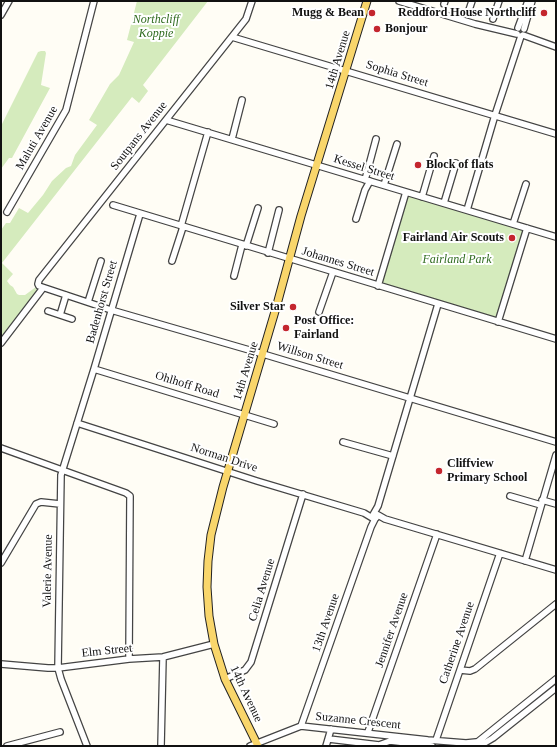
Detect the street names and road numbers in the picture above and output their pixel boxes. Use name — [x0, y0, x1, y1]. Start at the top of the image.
street label: 14th Avenue — [322, 29, 354, 91]
street label: Sophia Street — [364, 58, 430, 90]
street label: Soutpans Avenue — [108, 99, 170, 173]
street label: Maluti Avenue — [13, 103, 61, 173]
street label: Kessel Street — [332, 152, 396, 184]
street label: Johannes Street — [300, 244, 376, 280]
street label: Badenhorst Street — [83, 259, 121, 345]
street label: Willson Street — [275, 339, 345, 373]
street label: 14th Avenue — [230, 340, 262, 402]
street label: Ohlhoff Road — [153, 368, 221, 402]
street label: Norman Drive — [189, 440, 259, 476]
street label: Valerie Avenue — [40, 534, 56, 608]
street label: Celia Avenue — [246, 557, 278, 623]
street label: Jennifer Avenue — [372, 591, 412, 669]
street label: 13th Avenue — [309, 592, 343, 654]
street label: Catherine Avenue — [436, 600, 478, 686]
street label: Elm Street — [81, 641, 133, 661]
street label: 14th Avenue — [227, 663, 265, 725]
street label: Suzanne Crescent — [315, 709, 401, 733]

